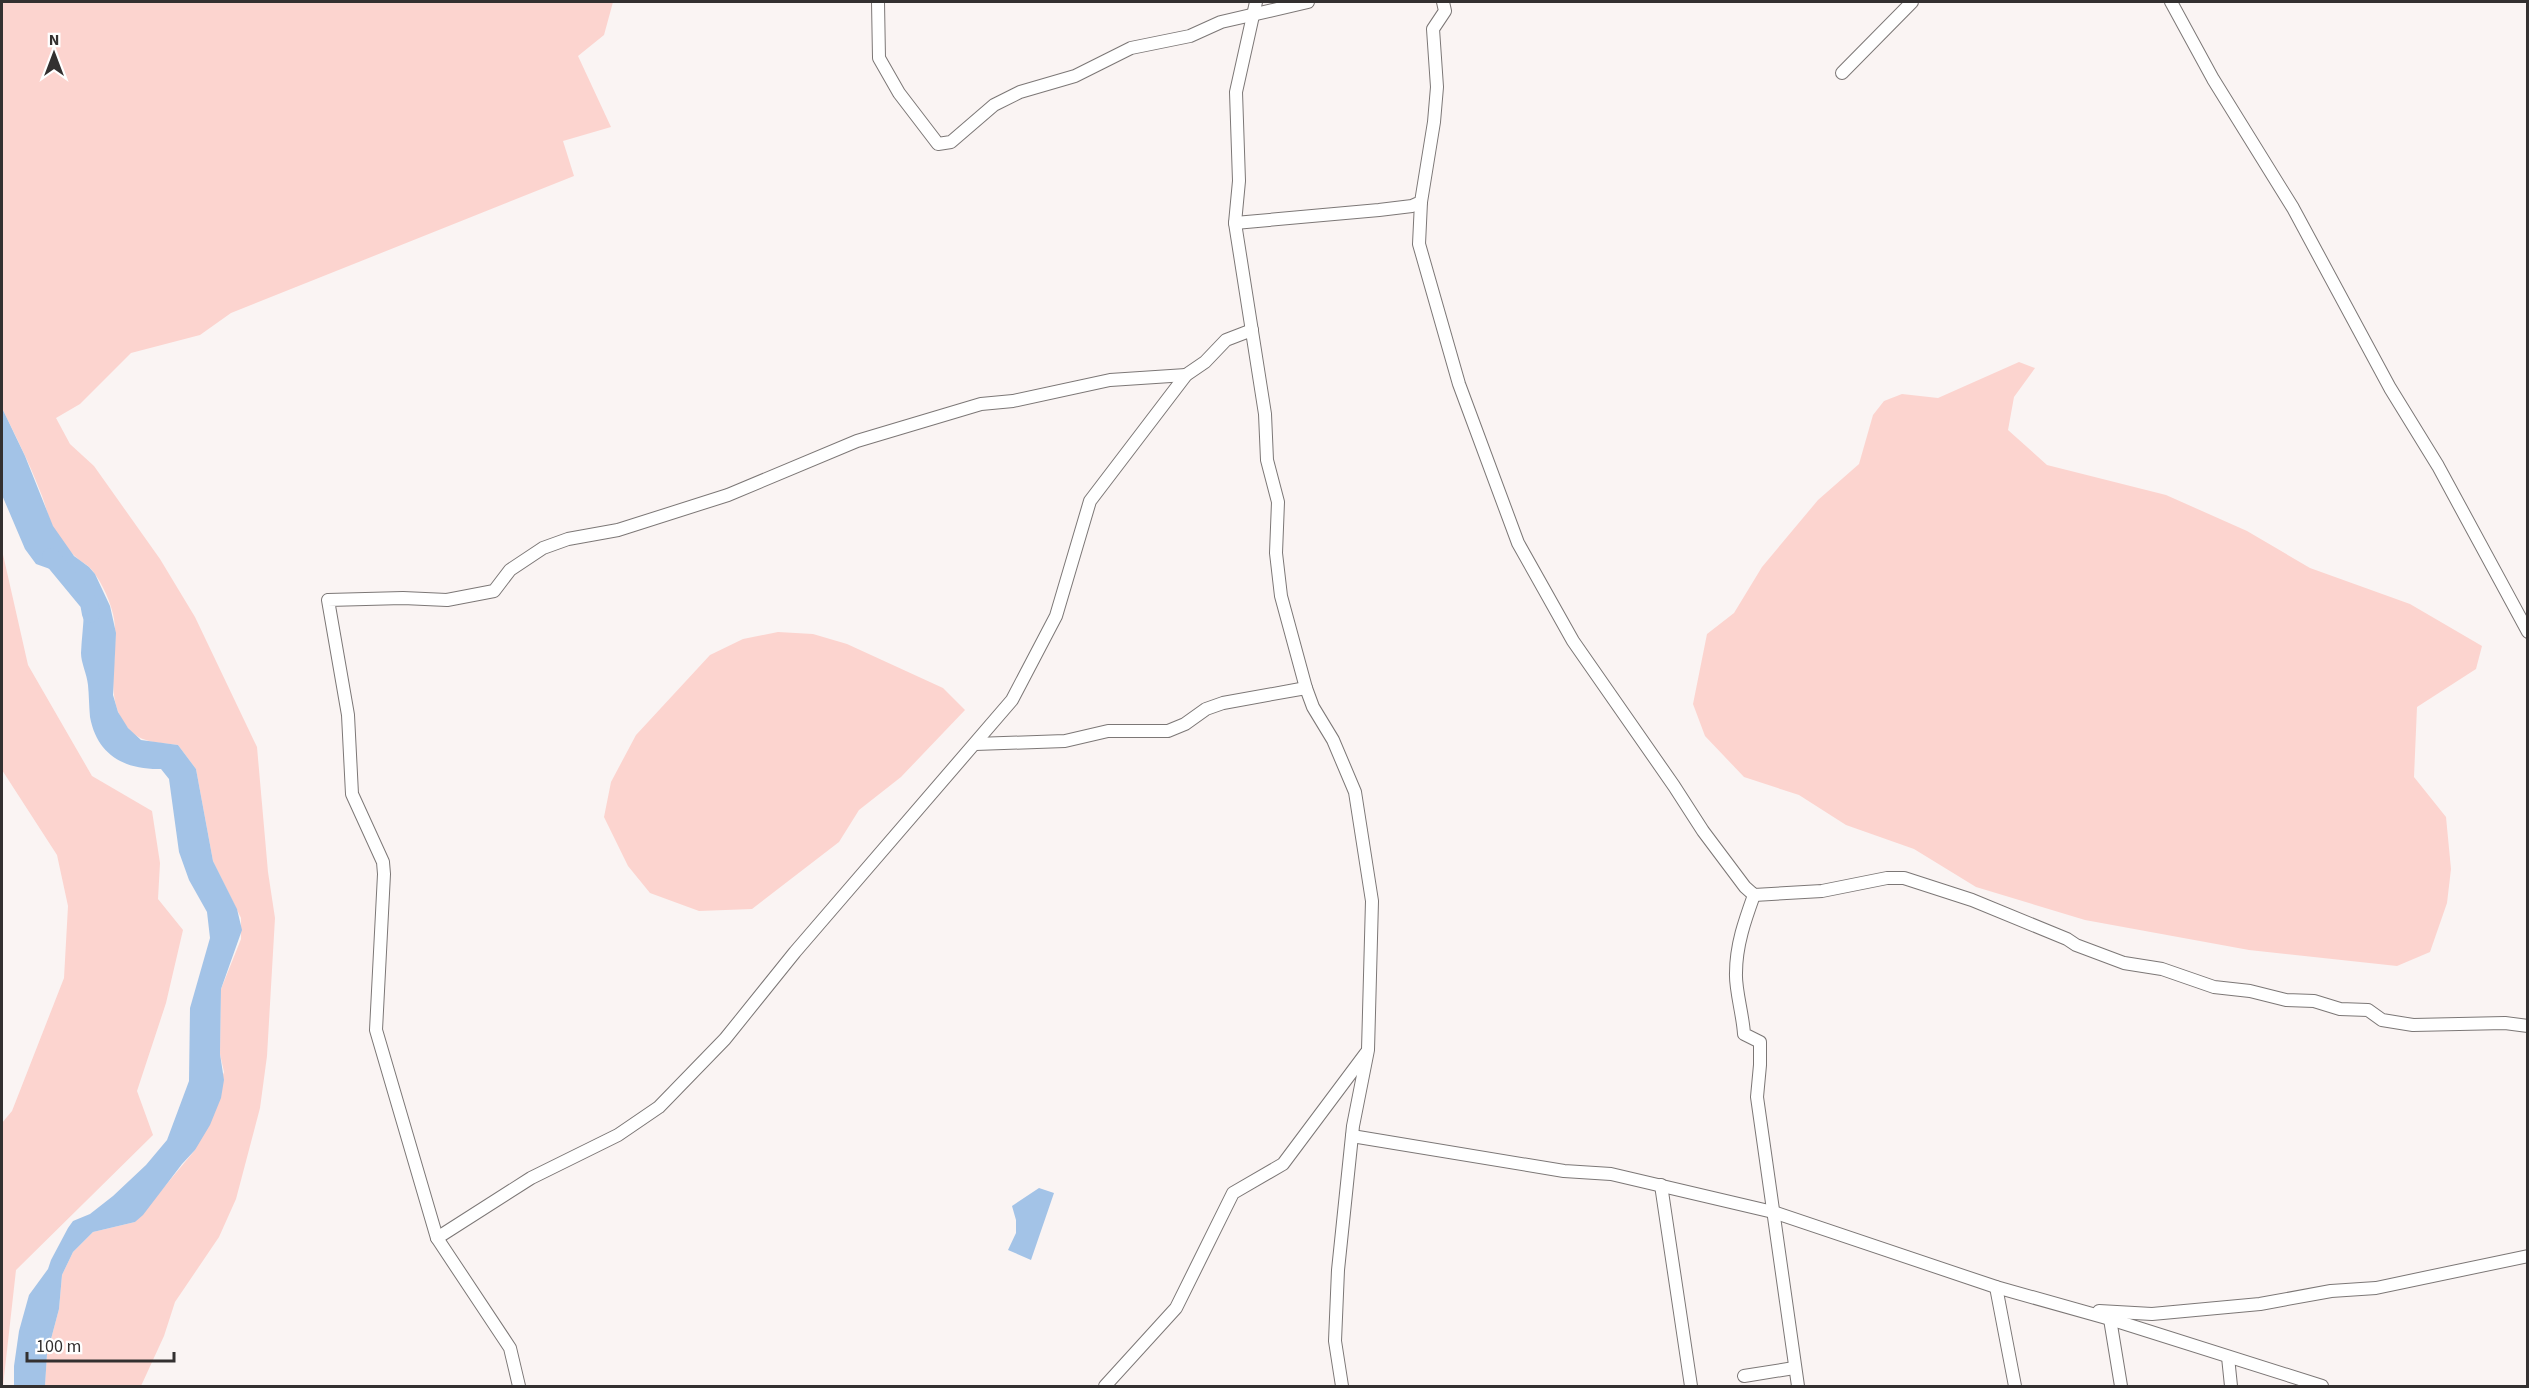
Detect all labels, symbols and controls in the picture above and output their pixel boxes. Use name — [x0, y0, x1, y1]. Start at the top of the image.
north arrow — [24, 24, 84, 84]
text: N — [49, 29, 59, 51]
scale bar — [27, 1325, 174, 1363]
text: 100 m — [36, 1334, 81, 1359]

